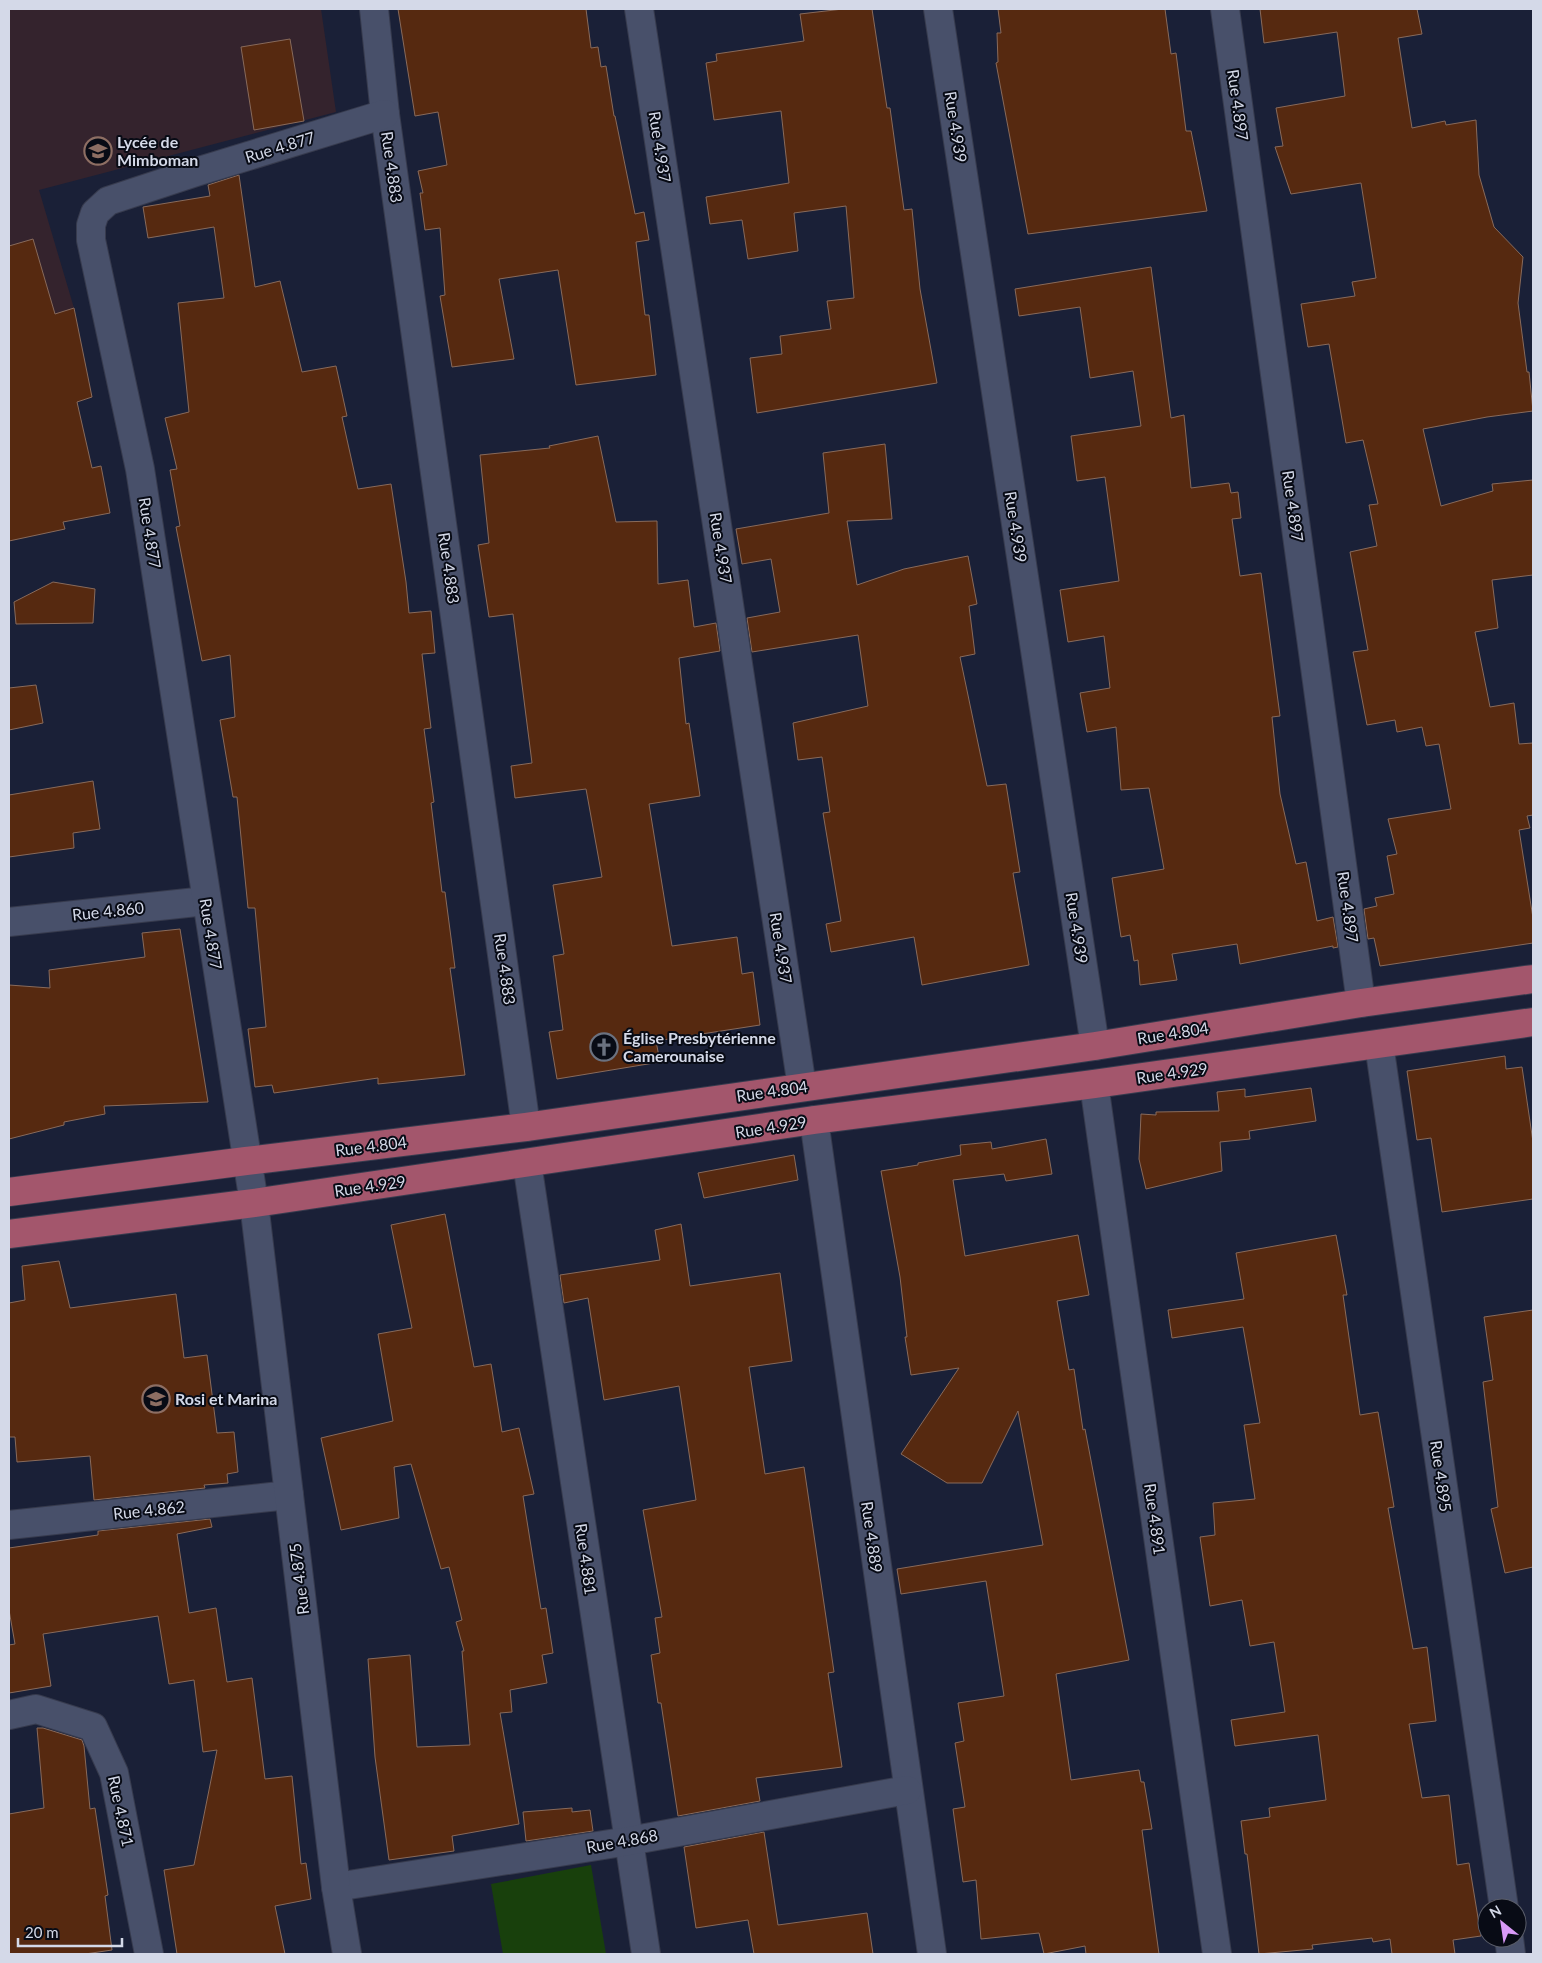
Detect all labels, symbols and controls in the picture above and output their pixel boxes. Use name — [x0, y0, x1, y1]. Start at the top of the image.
street label: Rue 4.897 — [1224, 68, 1253, 142]
street label: Rue 4.939 — [941, 90, 972, 164]
street label: Rue 4.937 — [645, 110, 676, 184]
street label: Rue 4.877 — [243, 127, 317, 166]
street label: Rue 4.883 — [378, 130, 407, 204]
place label: Lycée de Mimboman — [117, 132, 198, 169]
school or university icon: Lycée de Mimboman — [83, 136, 113, 166]
street label: Rue 4.897 — [1279, 469, 1308, 543]
street label: Rue 4.939 — [1001, 490, 1032, 564]
street label: Rue 4.877 — [135, 496, 166, 570]
street label: Rue 4.937 — [706, 511, 737, 585]
street label: Rue 4.883 — [435, 531, 464, 605]
street label: Rue 4.897 — [1334, 870, 1363, 944]
street label: Rue 4.939 — [1062, 891, 1093, 965]
street label: Rue 4.860 — [71, 897, 145, 924]
street label: Rue 4.877 — [196, 897, 227, 971]
street label: Rue 4.937 — [766, 911, 797, 985]
street label: Rue 4.883 — [491, 932, 520, 1006]
street label: Rue 4.804 — [1136, 1017, 1210, 1048]
place label: Église Presbytérienne Camerounaise — [623, 1028, 776, 1065]
church icon: Église Presbytérienne Camerounaise — [589, 1032, 619, 1062]
street label: Rue 4.929 — [1135, 1058, 1209, 1087]
street label: Rue 4.804 — [735, 1076, 809, 1105]
street label: Rue 4.929 — [734, 1111, 808, 1142]
street label: Rue 4.804 — [334, 1132, 408, 1159]
street label: Rue 4.929 — [333, 1171, 407, 1200]
school or university icon: Rosi et Marina — [141, 1384, 171, 1414]
place label: Rosi et Marina — [175, 1389, 277, 1408]
street label: Rue 4.895 — [1427, 1439, 1456, 1513]
street label: Rue 4.891 — [1141, 1482, 1170, 1556]
street label: Rue 4.862 — [112, 1496, 186, 1523]
street label: Rue 4.889 — [858, 1500, 887, 1574]
street label: Rue 4.881 — [572, 1522, 601, 1596]
street label: Rue 4.875 — [285, 1542, 312, 1616]
street label: Rue 4.871 — [105, 1774, 138, 1848]
street label: Rue 4.868 — [585, 1825, 659, 1856]
north arrow — [1477, 1898, 1527, 1948]
text: N — [1486, 1901, 1504, 1921]
scale bar — [18, 1916, 121, 1948]
text: 20 m — [25, 1923, 59, 1941]

